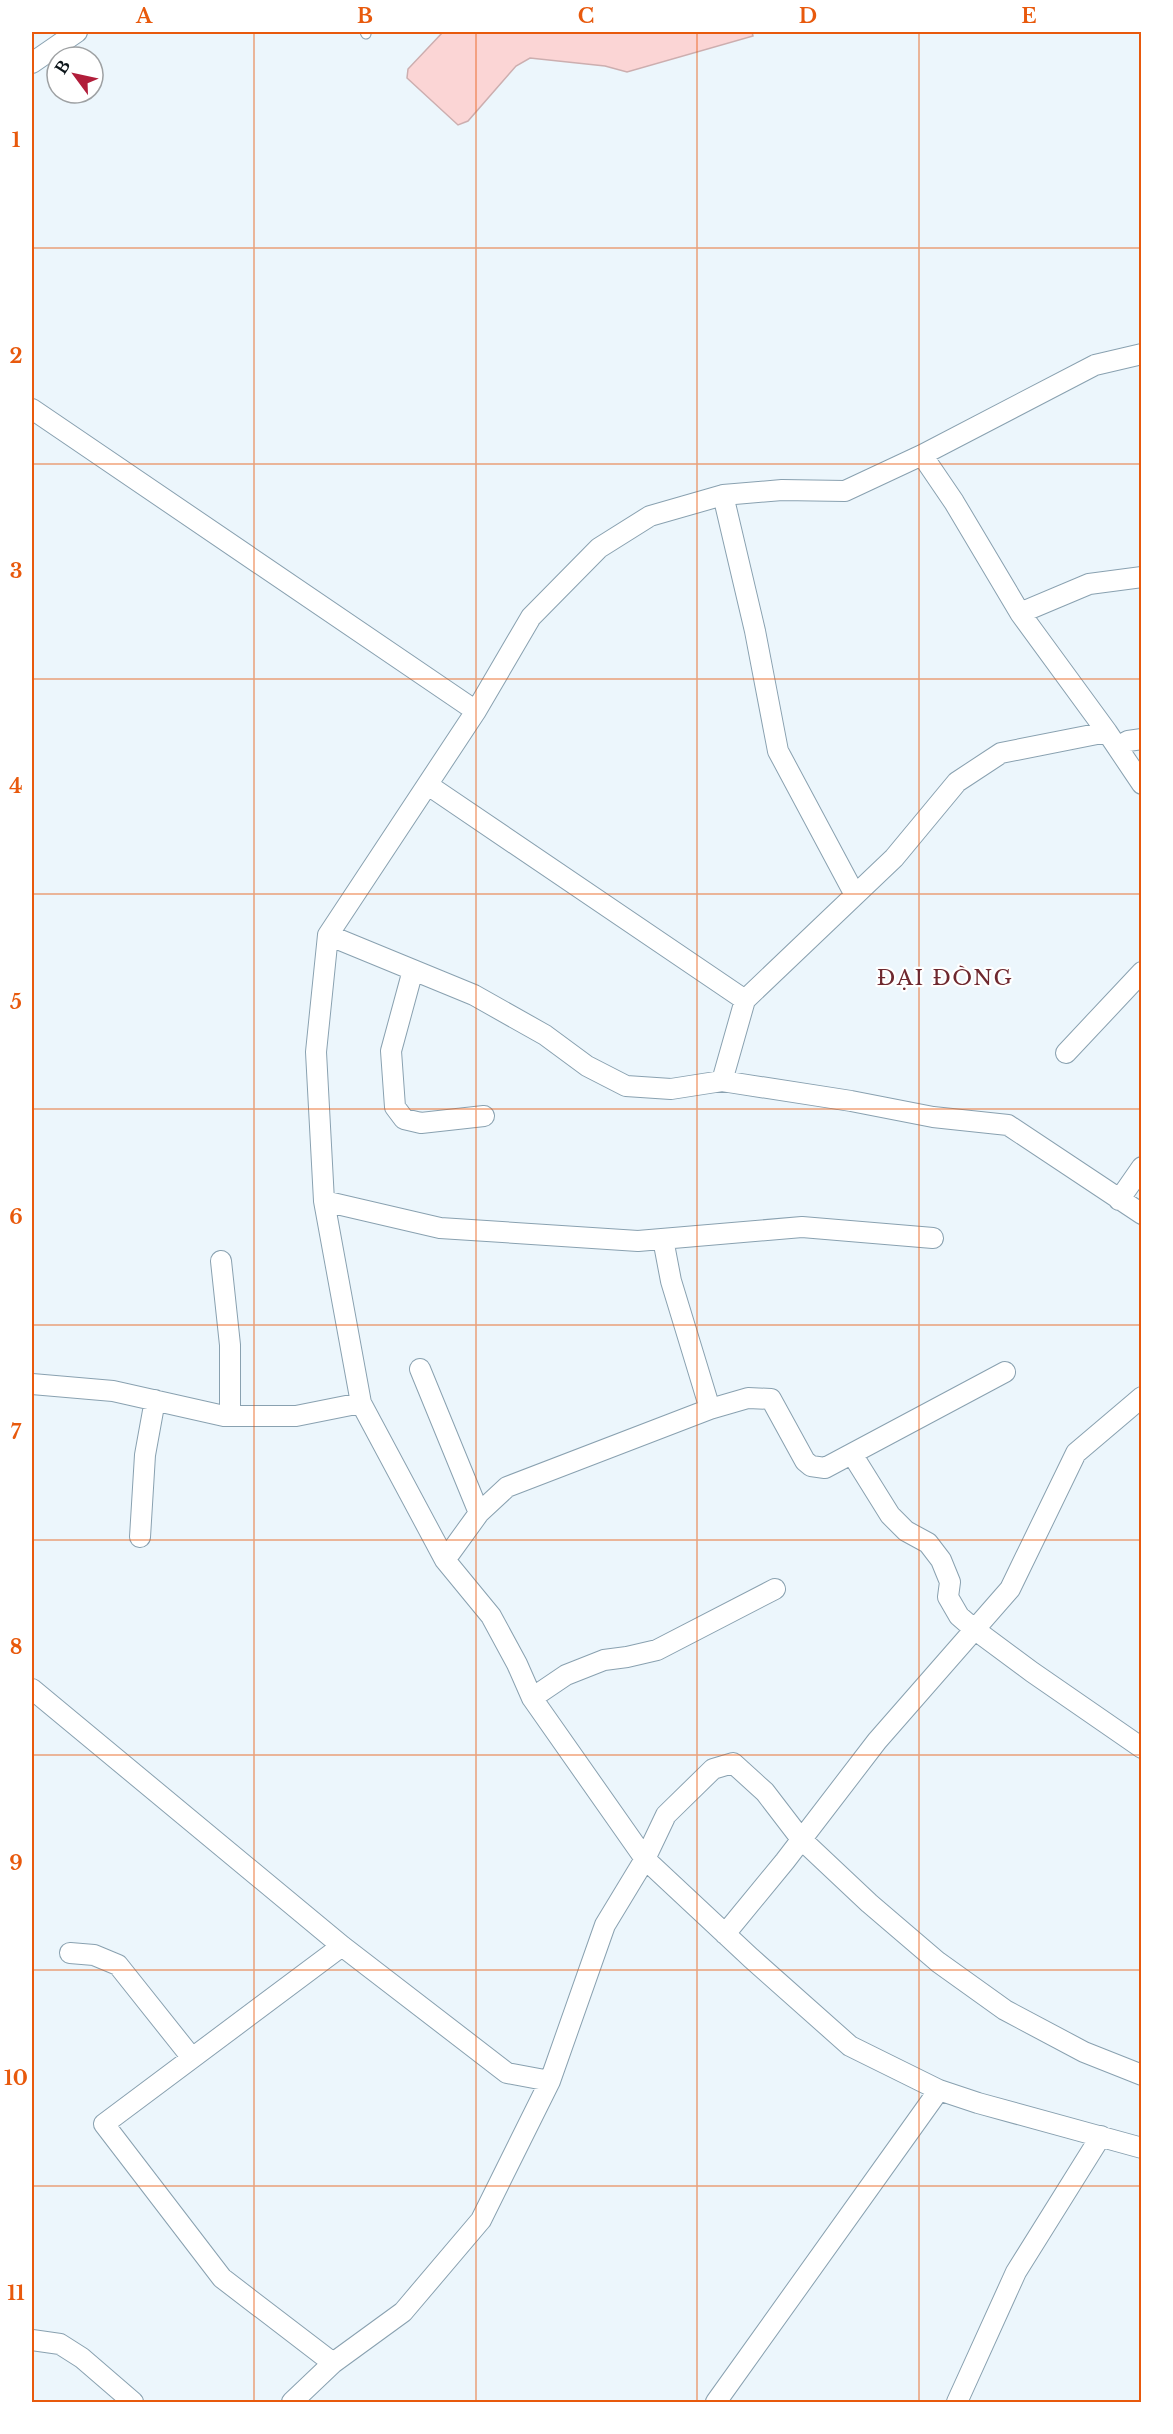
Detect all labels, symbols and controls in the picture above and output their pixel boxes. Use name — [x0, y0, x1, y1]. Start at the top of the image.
text: A — [135, 4, 153, 28]
text: B — [357, 4, 373, 28]
text: C — [578, 4, 594, 28]
text: D — [799, 4, 817, 28]
text: E — [1021, 4, 1037, 28]
north arrow — [45, 45, 105, 105]
text: B — [51, 56, 74, 78]
text: 1 — [12, 128, 21, 152]
text: 2 — [9, 344, 23, 368]
text: 3 — [10, 559, 22, 583]
text: 4 — [9, 774, 23, 798]
district label: ĐẠI ĐÒNG — [877, 965, 1013, 991]
text: 5 — [10, 990, 22, 1014]
text: 6 — [9, 1205, 23, 1229]
text: 7 — [11, 1420, 22, 1444]
text: 8 — [10, 1635, 22, 1659]
text: 9 — [9, 1851, 23, 1875]
text: 10 — [4, 2066, 28, 2090]
text: 11 — [7, 2281, 25, 2305]

